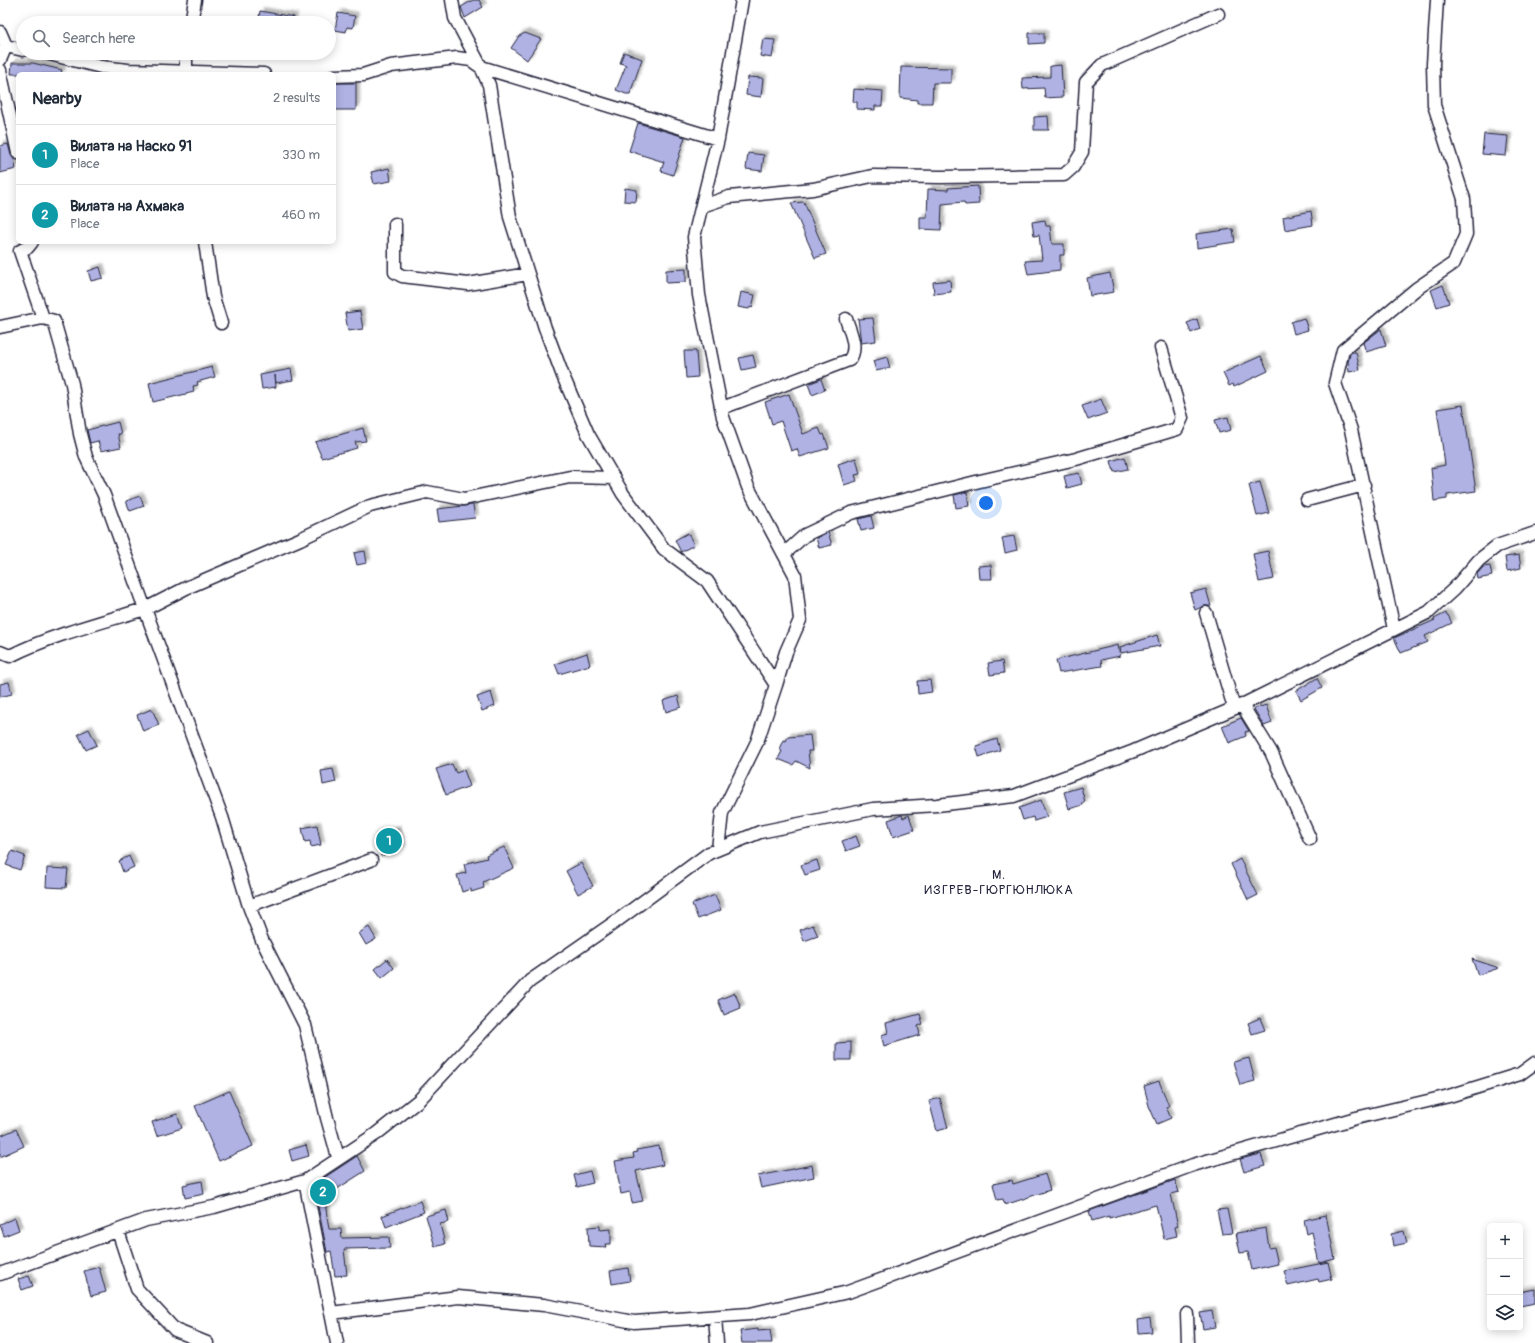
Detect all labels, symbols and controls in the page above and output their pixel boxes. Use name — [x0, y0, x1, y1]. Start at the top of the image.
search box — [16, 16, 336, 60]
icon: search — [30, 27, 52, 49]
text: Search here — [62, 29, 135, 48]
text: Nearby — [32, 88, 81, 109]
text: 2 results — [273, 90, 320, 106]
text: Вилата на Наско 91 — [70, 137, 192, 156]
text: 1 — [42, 147, 48, 163]
text: 330 m — [282, 147, 320, 163]
text: Place — [70, 156, 99, 172]
text: Вилата на Ахмака — [70, 197, 184, 216]
text: 2 — [41, 207, 49, 223]
text: 460 m — [282, 207, 320, 223]
text: Place — [70, 216, 99, 232]
your location — [976, 493, 996, 513]
pin: 1 — [376, 826, 402, 856]
district label: М. ИЗГРЕВ-ГЮРГЮНЛЮКА — [924, 867, 1074, 898]
pin: 2 — [310, 1177, 336, 1207]
map controls — [1487, 1223, 1523, 1331]
button: + — [1487, 1223, 1523, 1259]
button: − — [1487, 1259, 1523, 1295]
button: layers — [1487, 1295, 1523, 1331]

